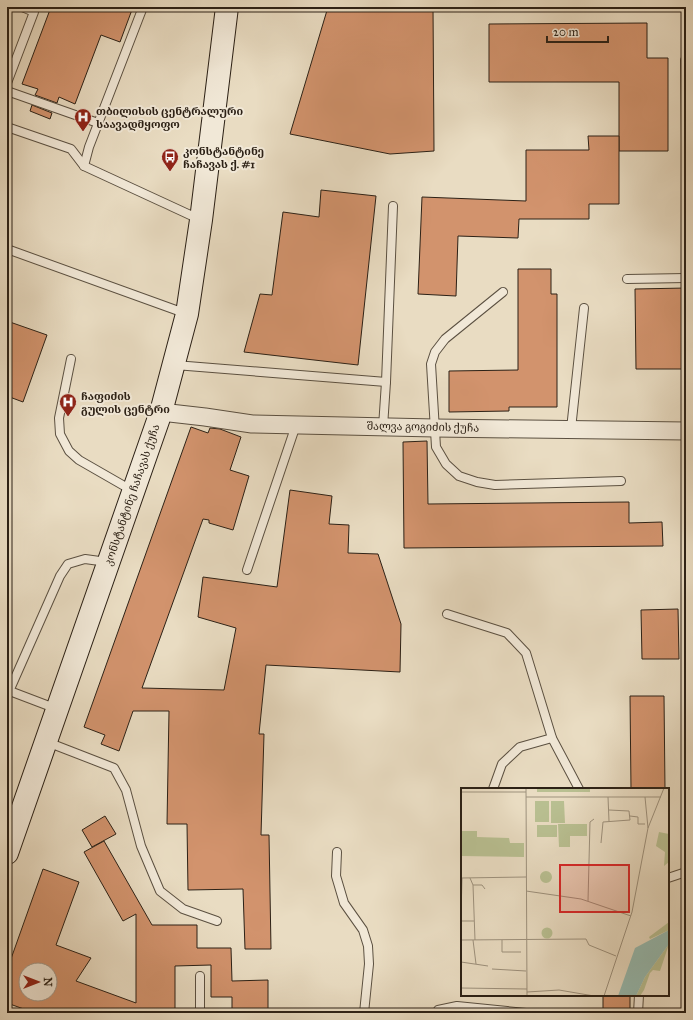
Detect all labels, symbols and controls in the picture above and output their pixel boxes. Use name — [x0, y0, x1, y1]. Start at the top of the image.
scale bar — [547, 18, 608, 44]
text: 20 m — [553, 25, 579, 39]
place label: თბილისის ცენტრალური საავადმყოფო — [96, 105, 243, 131]
hospital icon: თბილისის ცენტრალური საავადმყოფო — [73, 107, 93, 132]
place label: კონსტანტინე ჩაჩავას ქ. #1 — [183, 145, 264, 171]
bus stop icon: კონსტანტინე ჩაჩავას ქ. #1 — [160, 147, 180, 172]
place label: ჩაფიძის გულის ცენტრი — [81, 390, 170, 416]
hospital icon: ჩაფიძის გულის ცენტრი — [58, 392, 78, 417]
street label: შალვა გოგიძის ქუჩა — [367, 420, 479, 434]
street label: კონსტანტინე ჩაჩავას ქუჩა — [102, 422, 162, 568]
inset map — [461, 788, 669, 996]
north arrow — [18, 962, 58, 1002]
text: N — [41, 977, 54, 987]

